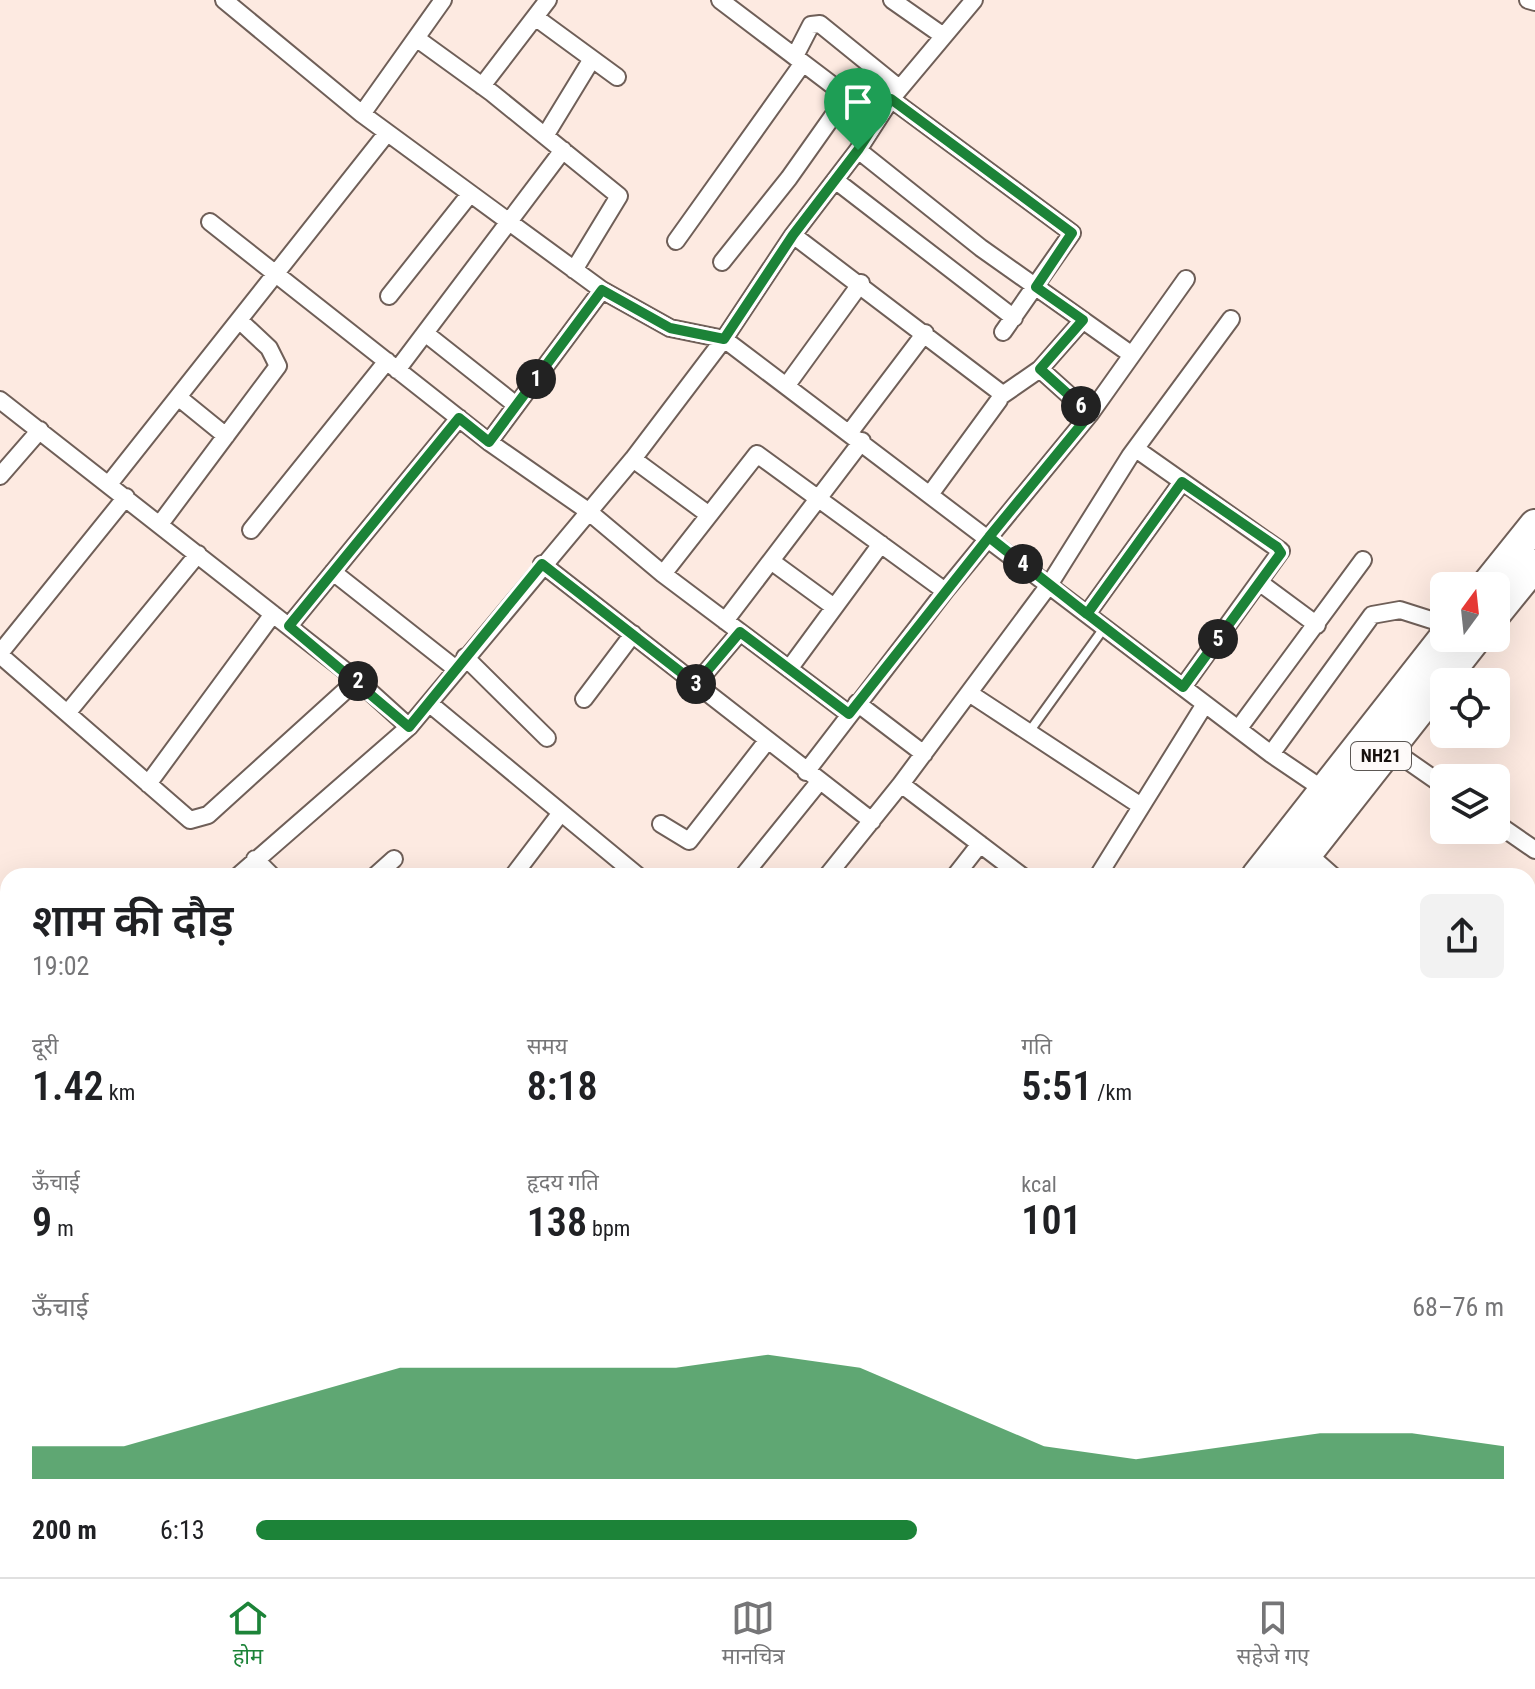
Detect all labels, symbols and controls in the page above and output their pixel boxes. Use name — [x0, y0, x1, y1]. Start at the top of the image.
pin — [824, 68, 892, 150]
icon: arrive — [836, 80, 880, 124]
pin: 1 — [516, 359, 556, 399]
text: 1 — [530, 366, 542, 391]
pin: 6 — [1061, 386, 1101, 426]
text: 6 — [1075, 393, 1087, 418]
pin: 4 — [1003, 544, 1043, 584]
text: 4 — [1017, 551, 1029, 576]
north arrow — [1430, 572, 1510, 652]
map controls — [1430, 572, 1510, 844]
pin: 5 — [1198, 619, 1238, 659]
text: 5 — [1212, 626, 1224, 651]
pin: 2 — [338, 661, 378, 701]
pin: 3 — [676, 664, 716, 704]
text: 2 — [352, 668, 364, 693]
button: locate — [1430, 668, 1510, 748]
text: 3 — [690, 671, 702, 696]
road number: NH21 — [1351, 742, 1411, 770]
button: layers — [1430, 764, 1510, 844]
button: share — [1420, 894, 1504, 978]
text: शाम की दौड़ — [32, 895, 233, 947]
text: 19:02 — [32, 951, 89, 981]
text: दूरी — [32, 1034, 58, 1059]
text: समय — [527, 1034, 567, 1059]
text: गति — [1021, 1034, 1052, 1059]
text: 1.42 — [32, 1063, 104, 1110]
text: 8:18 — [527, 1063, 598, 1110]
text: 5:51 — [1021, 1063, 1092, 1110]
text: km — [104, 1080, 135, 1105]
text: /km — [1092, 1080, 1132, 1105]
text: ऊँचाई — [32, 1170, 80, 1195]
text: हृदय गति — [527, 1170, 599, 1195]
text: kcal — [1021, 1172, 1057, 1197]
text: 101 — [1021, 1197, 1082, 1244]
text: 9 — [32, 1199, 52, 1246]
text: 138 — [527, 1199, 587, 1246]
text: m — [52, 1216, 74, 1241]
text: bpm — [587, 1216, 630, 1241]
text: ऊँचाई — [32, 1292, 88, 1322]
text: 68–76 m — [1412, 1292, 1504, 1322]
text: 200 m — [32, 1515, 97, 1545]
text: 6:13 — [160, 1515, 205, 1545]
tab: होम — [226, 1596, 270, 1673]
tab: मानचित्र — [722, 1596, 785, 1673]
tab: सहेजे गए — [1237, 1596, 1309, 1673]

